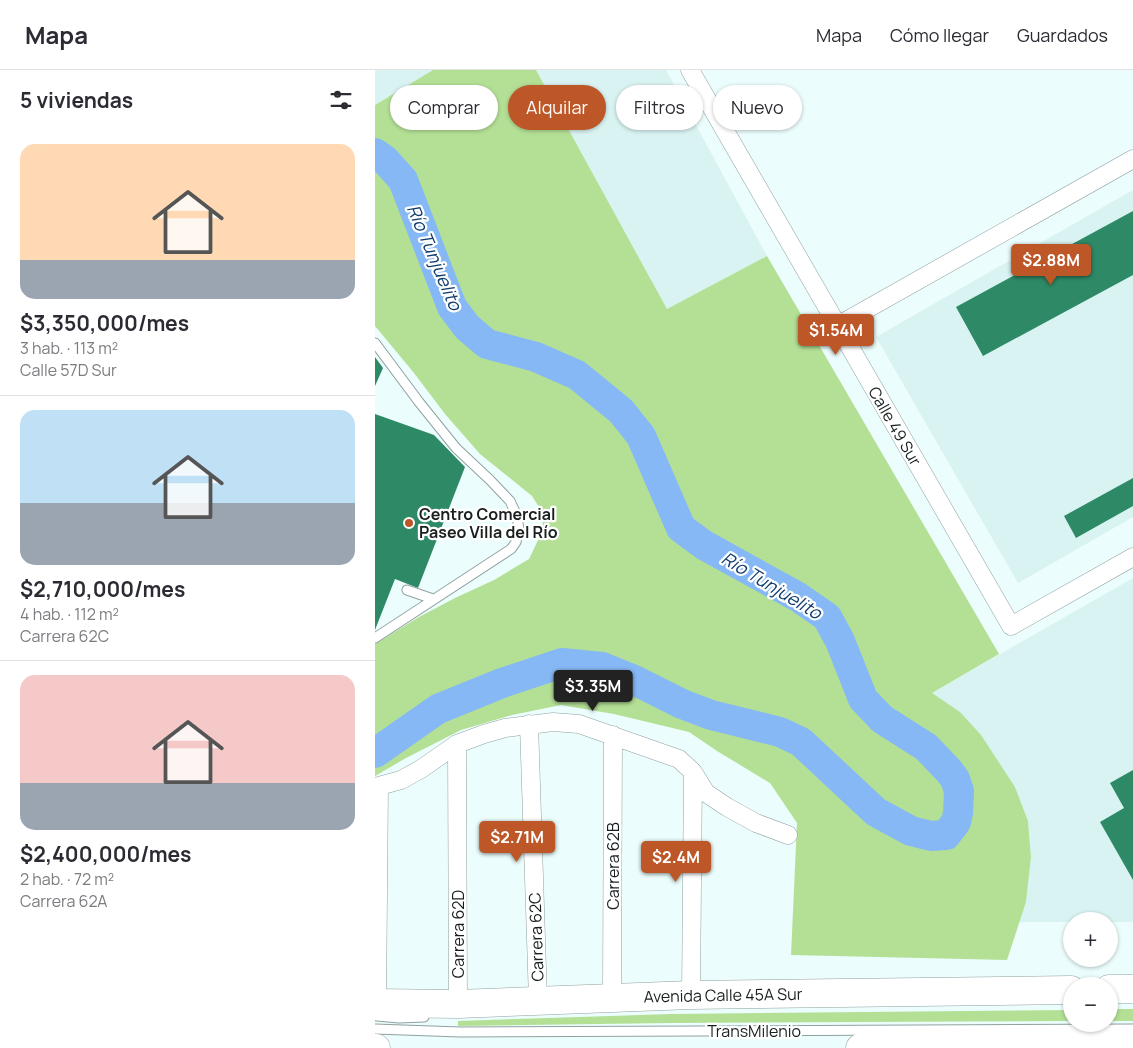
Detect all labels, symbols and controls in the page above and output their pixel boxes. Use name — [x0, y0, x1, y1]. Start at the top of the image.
text: Mapa — [25, 18, 88, 51]
text: Mapa — [816, 23, 862, 47]
text: Cómo llegar — [890, 23, 989, 47]
text: Guardados — [1017, 23, 1108, 47]
chip: Comprar — [390, 85, 498, 130]
chip: Alquilar — [508, 85, 606, 130]
chip: Filtros — [616, 85, 703, 130]
chip: Nuevo — [713, 85, 802, 130]
text: 5 viviendas — [20, 86, 133, 114]
icon: filters — [327, 86, 355, 114]
icon: home — [143, 177, 233, 267]
water label: Río Tunjuelito — [402, 200, 469, 315]
pin: $2.88M — [1010, 244, 1092, 286]
text: $2.88M — [1022, 249, 1080, 271]
text: $3,350,000/mes — [20, 309, 189, 337]
pin: $1.54M — [795, 314, 877, 356]
text: $1.54M — [809, 319, 863, 341]
text: 3 hab. · 113 m² — [20, 337, 118, 359]
text: Calle 57D Sur — [20, 359, 117, 381]
street label: Calle 49 Sur — [863, 382, 927, 470]
icon: home — [143, 442, 233, 532]
place label: Centro Comercial Paseo Villa del Río — [419, 503, 558, 543]
marker: Centro Comercial Paseo Villa del Río — [403, 517, 415, 529]
water label: Río Tunjuelito — [718, 546, 828, 625]
text: $2,710,000/mes — [20, 575, 185, 603]
text: 4 hab. · 112 m² — [20, 603, 119, 625]
text: Carrera 62C — [20, 625, 109, 647]
pin: $3.35M — [552, 670, 634, 712]
text: $3.35M — [565, 675, 621, 697]
icon: home — [143, 707, 233, 797]
pin: $2.71M — [476, 820, 558, 863]
street label: Carrera 62B — [602, 822, 624, 910]
text: $2.71M — [490, 826, 544, 848]
text: $2,400,000/mes — [20, 840, 192, 868]
pin: $2.4M — [641, 840, 711, 883]
text: $2.4M — [652, 846, 700, 868]
text: 2 hab. · 72 m² — [20, 868, 114, 890]
text: Carrera 62A — [20, 890, 107, 912]
street label: Carrera 62D — [447, 890, 469, 978]
street label: Carrera 62C — [523, 892, 549, 982]
map controls — [1063, 912, 1118, 1032]
button: + — [1063, 912, 1118, 967]
button: − — [1063, 977, 1118, 1032]
street label: Avenida Calle 45A Sur — [643, 983, 803, 1007]
street label: TransMilenio — [707, 1020, 801, 1042]

